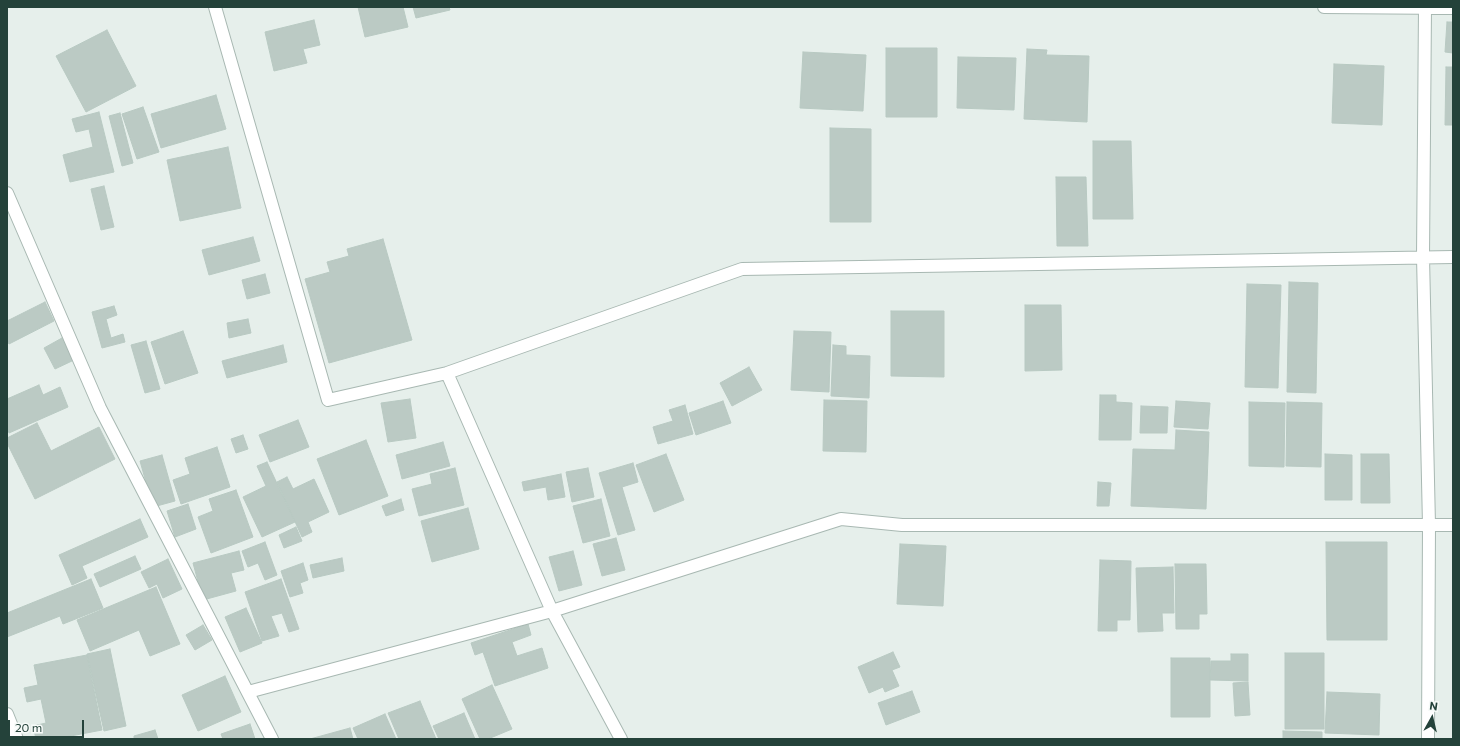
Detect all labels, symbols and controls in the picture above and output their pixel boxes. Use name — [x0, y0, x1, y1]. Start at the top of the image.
north arrow — [1412, 698, 1452, 738]
text: N — [1429, 699, 1439, 713]
scale bar — [10, 712, 86, 738]
text: 20 m — [15, 720, 42, 734]

